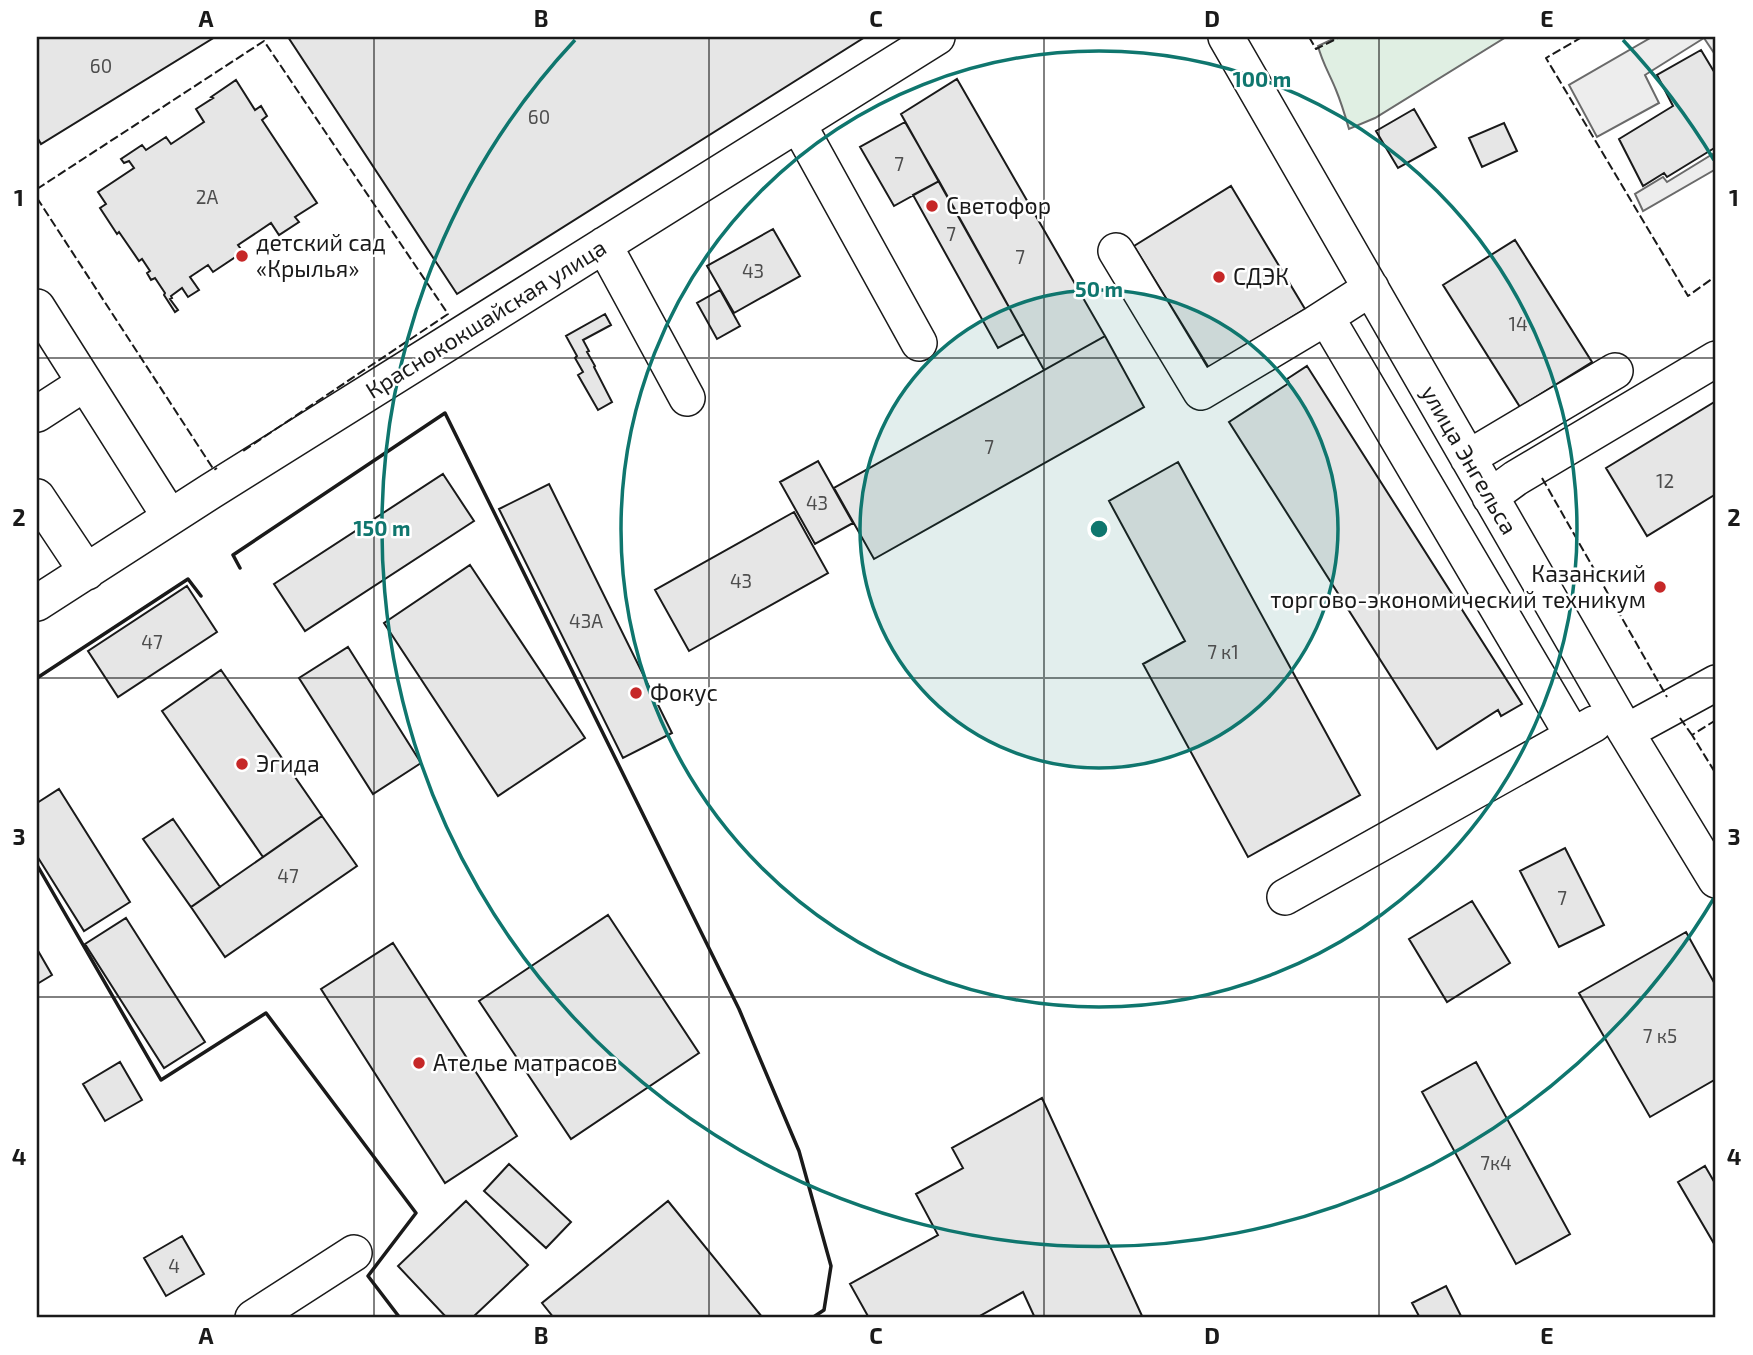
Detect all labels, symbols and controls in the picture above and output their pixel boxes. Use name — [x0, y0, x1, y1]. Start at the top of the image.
text: A — [198, 4, 214, 32]
text: B — [534, 4, 548, 32]
text: C — [869, 4, 883, 32]
text: D — [1204, 4, 1220, 32]
text: E — [1540, 4, 1554, 32]
house number: 60 — [90, 54, 112, 77]
text: 100 m — [1233, 66, 1291, 91]
house number: 60 — [528, 105, 550, 128]
house number: 7 — [894, 152, 904, 175]
text: 1 — [14, 183, 24, 211]
text: 1 — [1729, 183, 1739, 211]
house number: 2А — [196, 185, 218, 208]
place label: Светофор — [946, 191, 1051, 219]
marker: Светофор — [924, 198, 940, 214]
house number: 7 — [946, 222, 956, 245]
place label: детский сад «Крылья» — [256, 228, 386, 282]
street label: Краснококшайская улица — [360, 233, 611, 405]
house number: 7 — [1015, 245, 1025, 268]
marker: детский сад «Крылья» — [234, 248, 250, 264]
house number: 43 — [742, 259, 764, 282]
place label: СДЭК — [1233, 262, 1289, 290]
marker: СДЭК — [1211, 269, 1227, 285]
text: 50 m — [1075, 276, 1123, 301]
house number: 14 — [1508, 312, 1528, 335]
street label: улица Энгельса — [1415, 380, 1524, 540]
house number: 7 — [984, 435, 994, 458]
house number: 12 — [1656, 469, 1674, 492]
house number: 43 — [806, 491, 828, 514]
text: 2 — [12, 503, 26, 531]
text: 2 — [1727, 503, 1741, 531]
text: 150 m — [354, 515, 410, 540]
centre of rings — [1087, 517, 1111, 541]
place label: Казанский торгово-экономический техникум — [1270, 559, 1646, 614]
house number: 43 — [730, 569, 752, 592]
marker: Казанский торгово-экономический техникум — [1652, 579, 1668, 595]
house number: 43А — [569, 609, 603, 632]
house number: 47 — [141, 630, 163, 653]
house number: 7 к1 — [1207, 640, 1239, 663]
place label: Фокус — [650, 678, 718, 707]
marker: Фокус — [628, 685, 644, 701]
place label: Эгида — [256, 749, 320, 777]
marker: Эгида — [234, 756, 250, 772]
text: 3 — [12, 822, 26, 850]
text: 3 — [1727, 822, 1741, 850]
house number: 47 — [277, 864, 299, 887]
house number: 7 — [1557, 886, 1567, 909]
house number: 7 к5 — [1643, 1024, 1677, 1047]
place label: Ателье матрасов — [433, 1048, 617, 1076]
marker: Ателье матрасов — [411, 1055, 427, 1071]
text: 4 — [12, 1142, 26, 1170]
text: 4 — [1727, 1142, 1741, 1170]
house number: 7к4 — [1480, 1151, 1512, 1174]
house number: 4 — [168, 1254, 180, 1277]
text: A — [198, 1321, 214, 1349]
text: B — [534, 1321, 548, 1349]
text: C — [869, 1321, 883, 1349]
text: D — [1204, 1321, 1220, 1349]
text: E — [1540, 1321, 1554, 1349]

